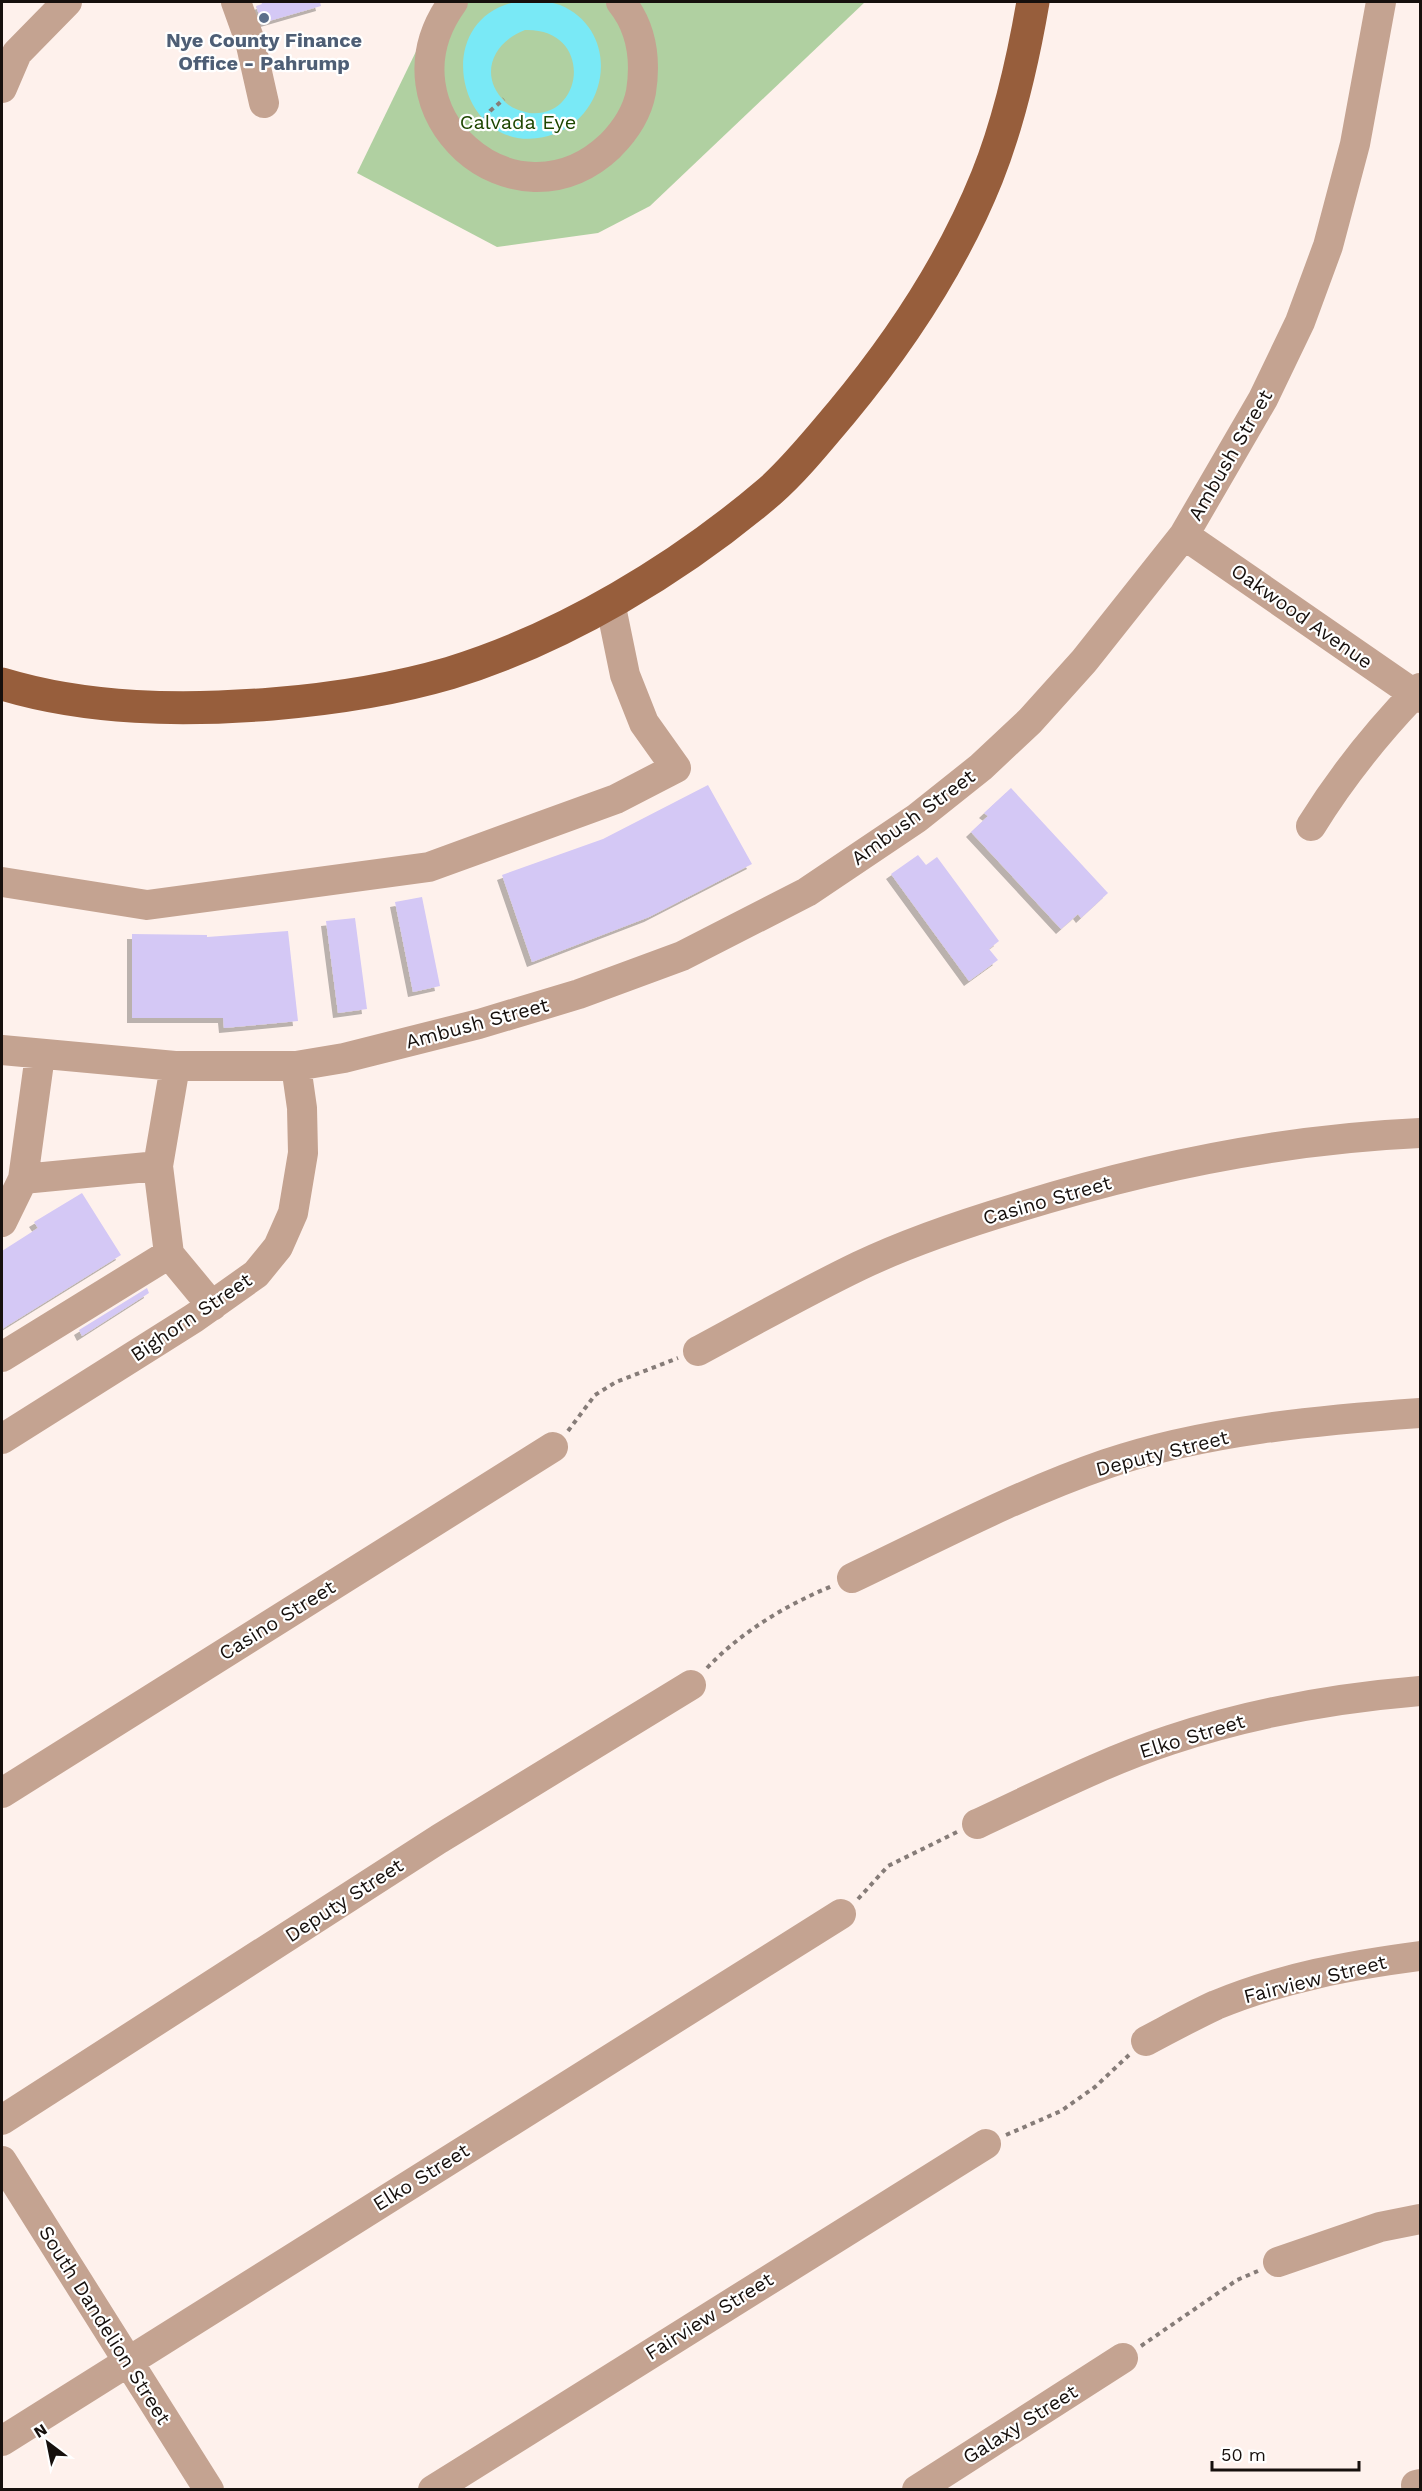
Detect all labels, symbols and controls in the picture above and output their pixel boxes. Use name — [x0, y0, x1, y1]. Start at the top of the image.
marker: Nye County Finance Office - Pahrump — [257, 11, 271, 25]
place label: Nye County Finance Office - Pahrump — [166, 28, 362, 75]
park label: Calvada Eye — [460, 110, 576, 134]
street label: Ambush Street — [1183, 385, 1277, 525]
street label: Oakwood Avenue — [1227, 558, 1377, 674]
street label: Ambush Street — [846, 764, 980, 870]
street label: Ambush Street — [403, 992, 552, 1054]
street label: Casino Street — [980, 1170, 1114, 1230]
street label: Bighorn Street — [126, 1267, 257, 1366]
street label: Deputy Street — [1093, 1425, 1232, 1481]
street label: Casino Street — [215, 1574, 340, 1665]
street label: Elko Street — [1136, 1708, 1248, 1763]
street label: Deputy Street — [280, 1853, 408, 1947]
street label: Fairview Street — [1241, 1950, 1389, 2008]
street label: Elko Street — [368, 2138, 474, 2216]
street label: South Dandelion Street — [34, 2221, 176, 2429]
street label: Fairview Street — [641, 2267, 778, 2365]
street label: Galaxy Street — [958, 2379, 1082, 2469]
north arrow — [18, 2413, 78, 2473]
text: N — [30, 2420, 50, 2442]
scale bar — [1212, 2434, 1359, 2472]
text: 50 m — [1221, 2444, 1266, 2465]

